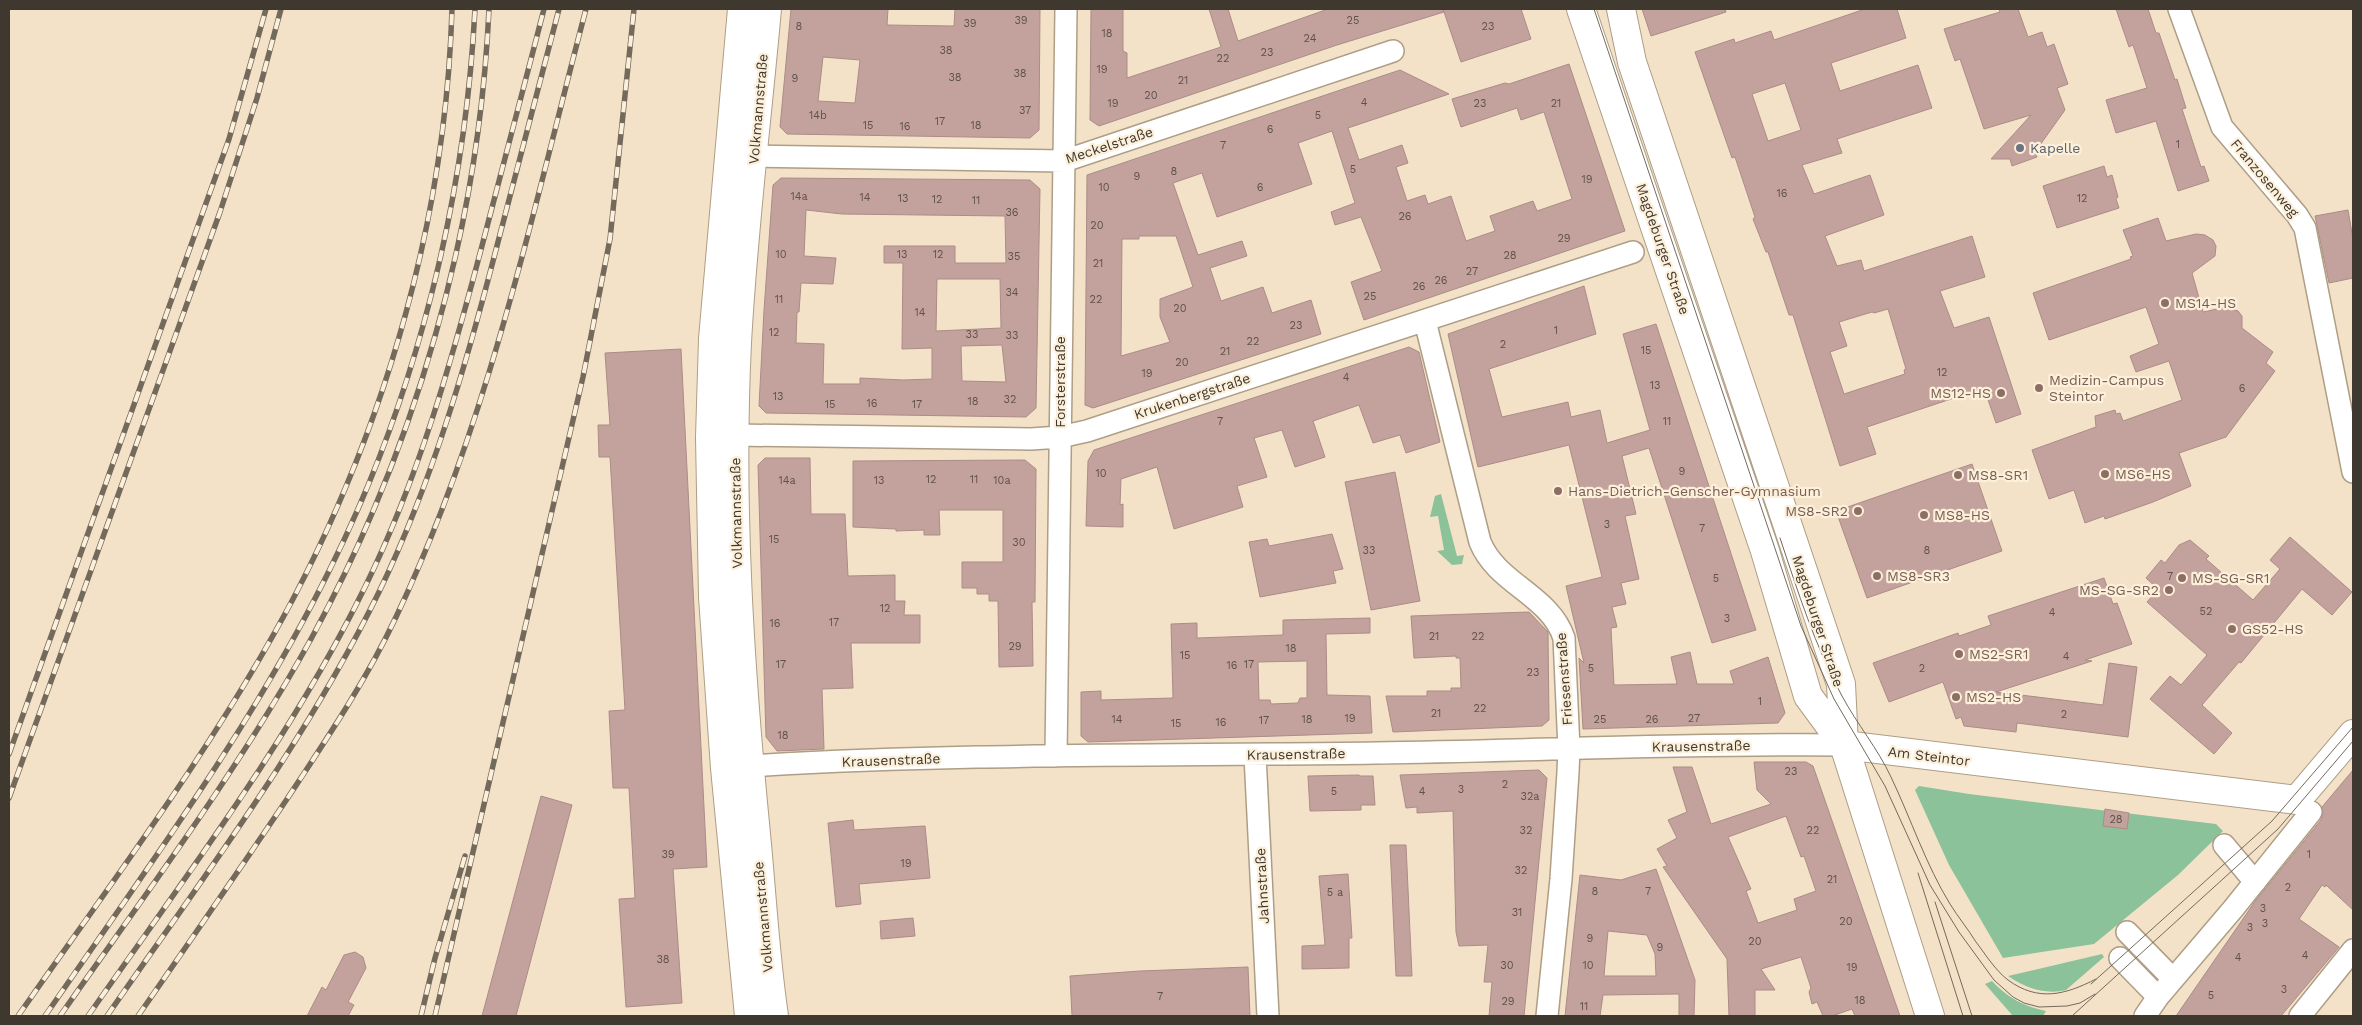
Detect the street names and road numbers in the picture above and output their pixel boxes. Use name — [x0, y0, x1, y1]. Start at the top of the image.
street label: Volkmannstraße — [745, 53, 771, 165]
street label: Meckelstraße — [1063, 123, 1155, 167]
street label: Franzosenweg — [2228, 136, 2303, 221]
street label: Magdeburger Straße — [1633, 181, 1693, 317]
street label: Forsterstraße — [1052, 336, 1068, 428]
street label: Krukenbergstraße — [1132, 370, 1252, 422]
street label: Volkmannstraße — [727, 457, 745, 569]
street label: Magdeburger Straße — [1789, 553, 1847, 689]
street label: Friesenstraße — [1553, 632, 1575, 726]
street label: Krausenstraße — [1651, 737, 1751, 755]
street label: Am Steintor — [1887, 743, 1971, 769]
street label: Krausenstraße — [1246, 745, 1346, 763]
street label: Krausenstraße — [841, 750, 941, 770]
street label: Jahnstraße — [1252, 847, 1272, 925]
street label: Volkmannstraße — [750, 861, 776, 973]

